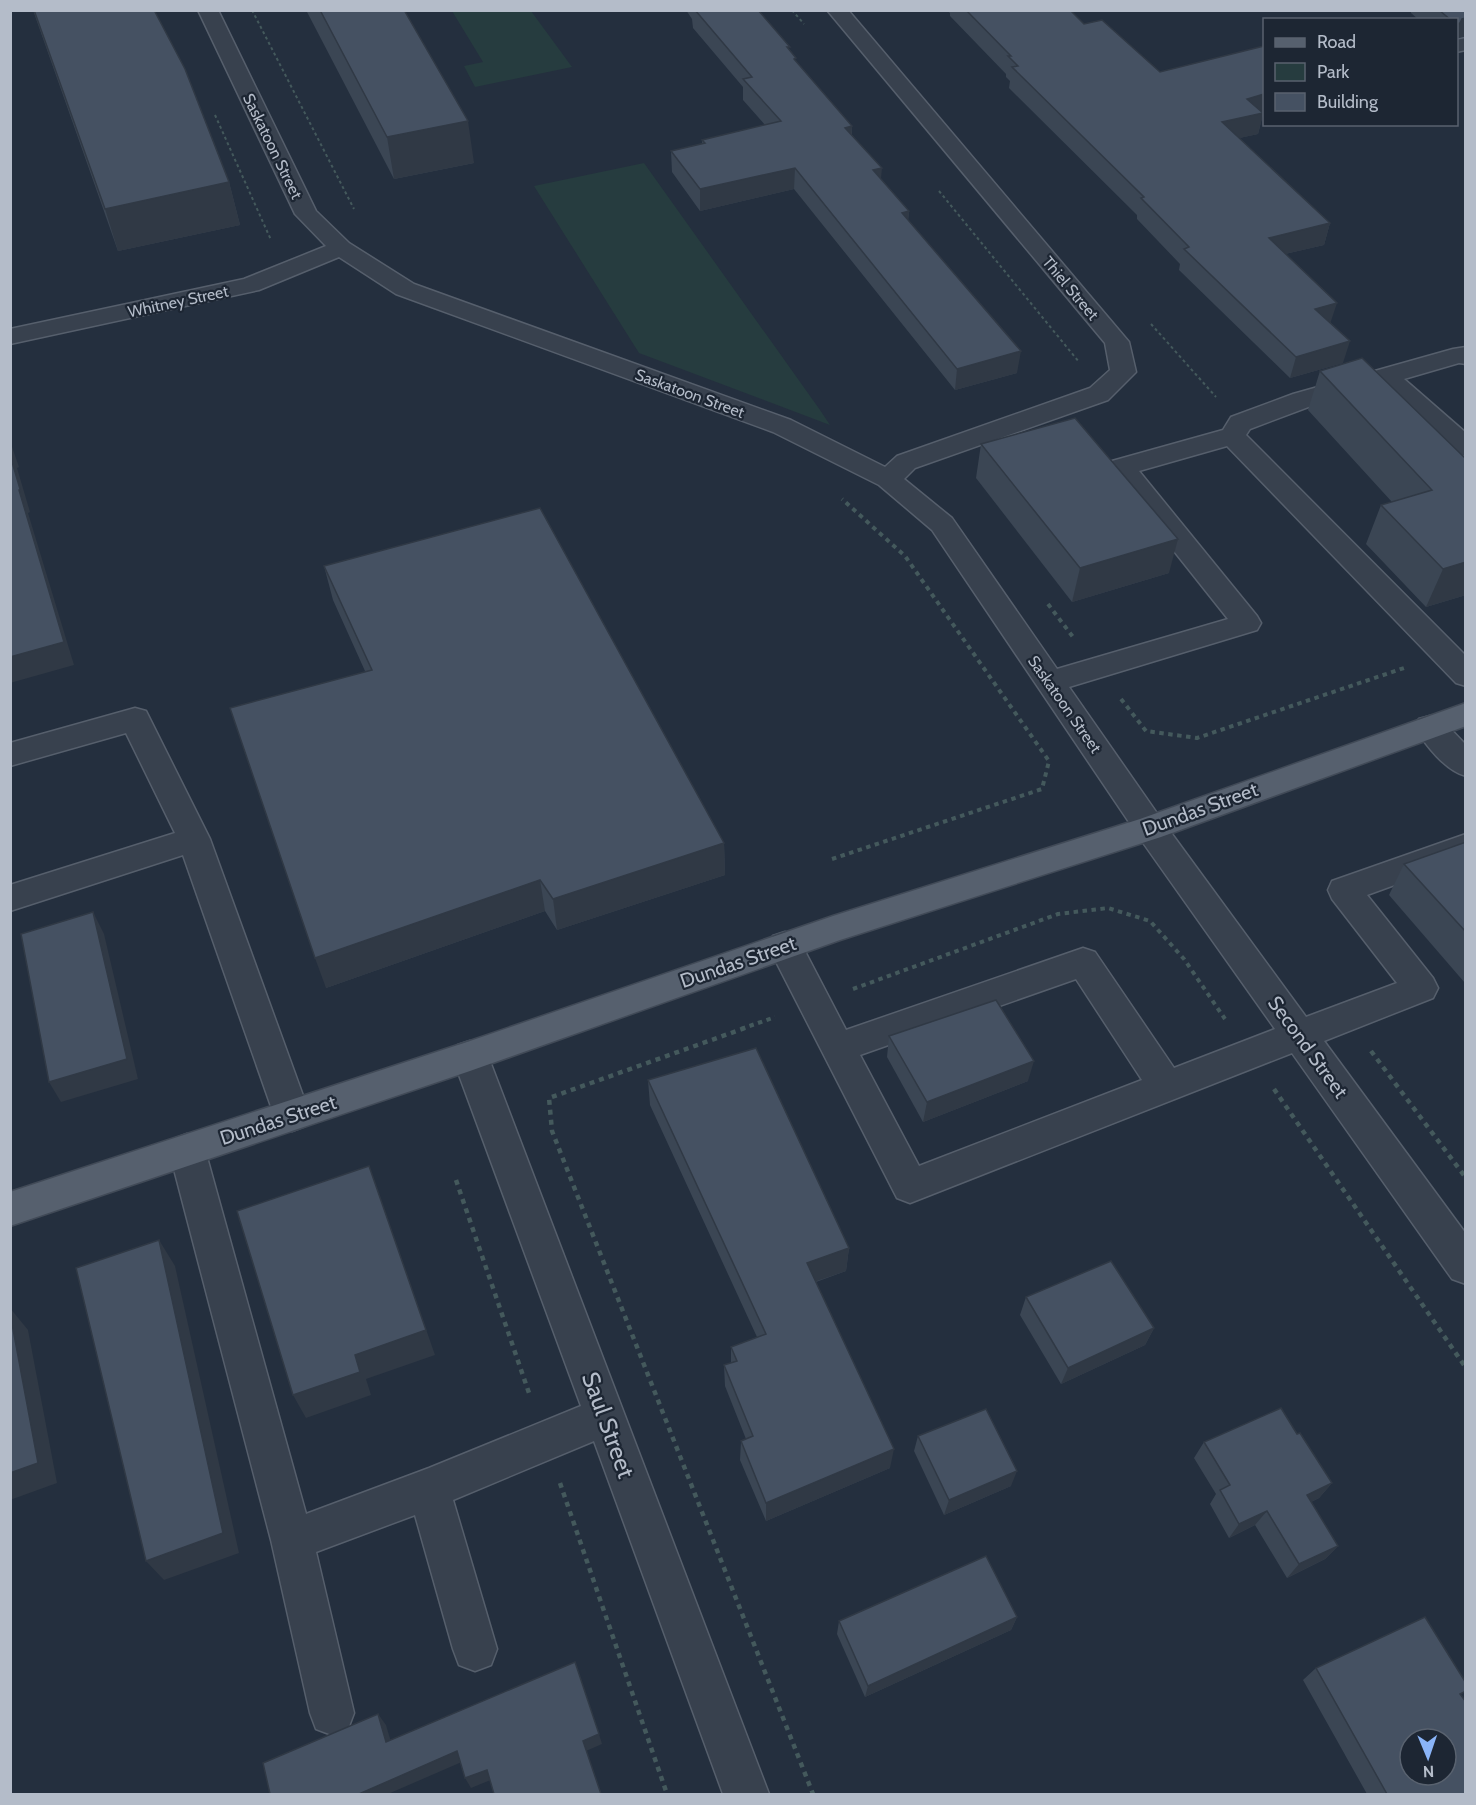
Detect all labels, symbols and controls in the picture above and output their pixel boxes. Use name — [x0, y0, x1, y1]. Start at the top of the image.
legend — [1263, 18, 1458, 126]
text: Road — [1317, 31, 1356, 53]
text: Park — [1317, 61, 1350, 83]
street label: Saskatoon Street — [239, 90, 307, 203]
text: Building — [1317, 91, 1379, 113]
street label: Thiel Street — [1039, 253, 1103, 324]
street label: Whitney Street — [126, 281, 231, 321]
street label: Saskatoon Street — [633, 365, 748, 422]
street label: Saskatoon Street — [1024, 652, 1106, 757]
street label: Dundas Street — [1139, 777, 1261, 841]
street label: Dundas Street — [677, 931, 799, 993]
street label: Second Street — [1263, 991, 1353, 1103]
street label: Dundas Street — [217, 1090, 339, 1150]
street label: Saul Street — [576, 1368, 641, 1482]
north arrow — [1398, 1727, 1458, 1787]
text: N — [1423, 1762, 1434, 1781]

